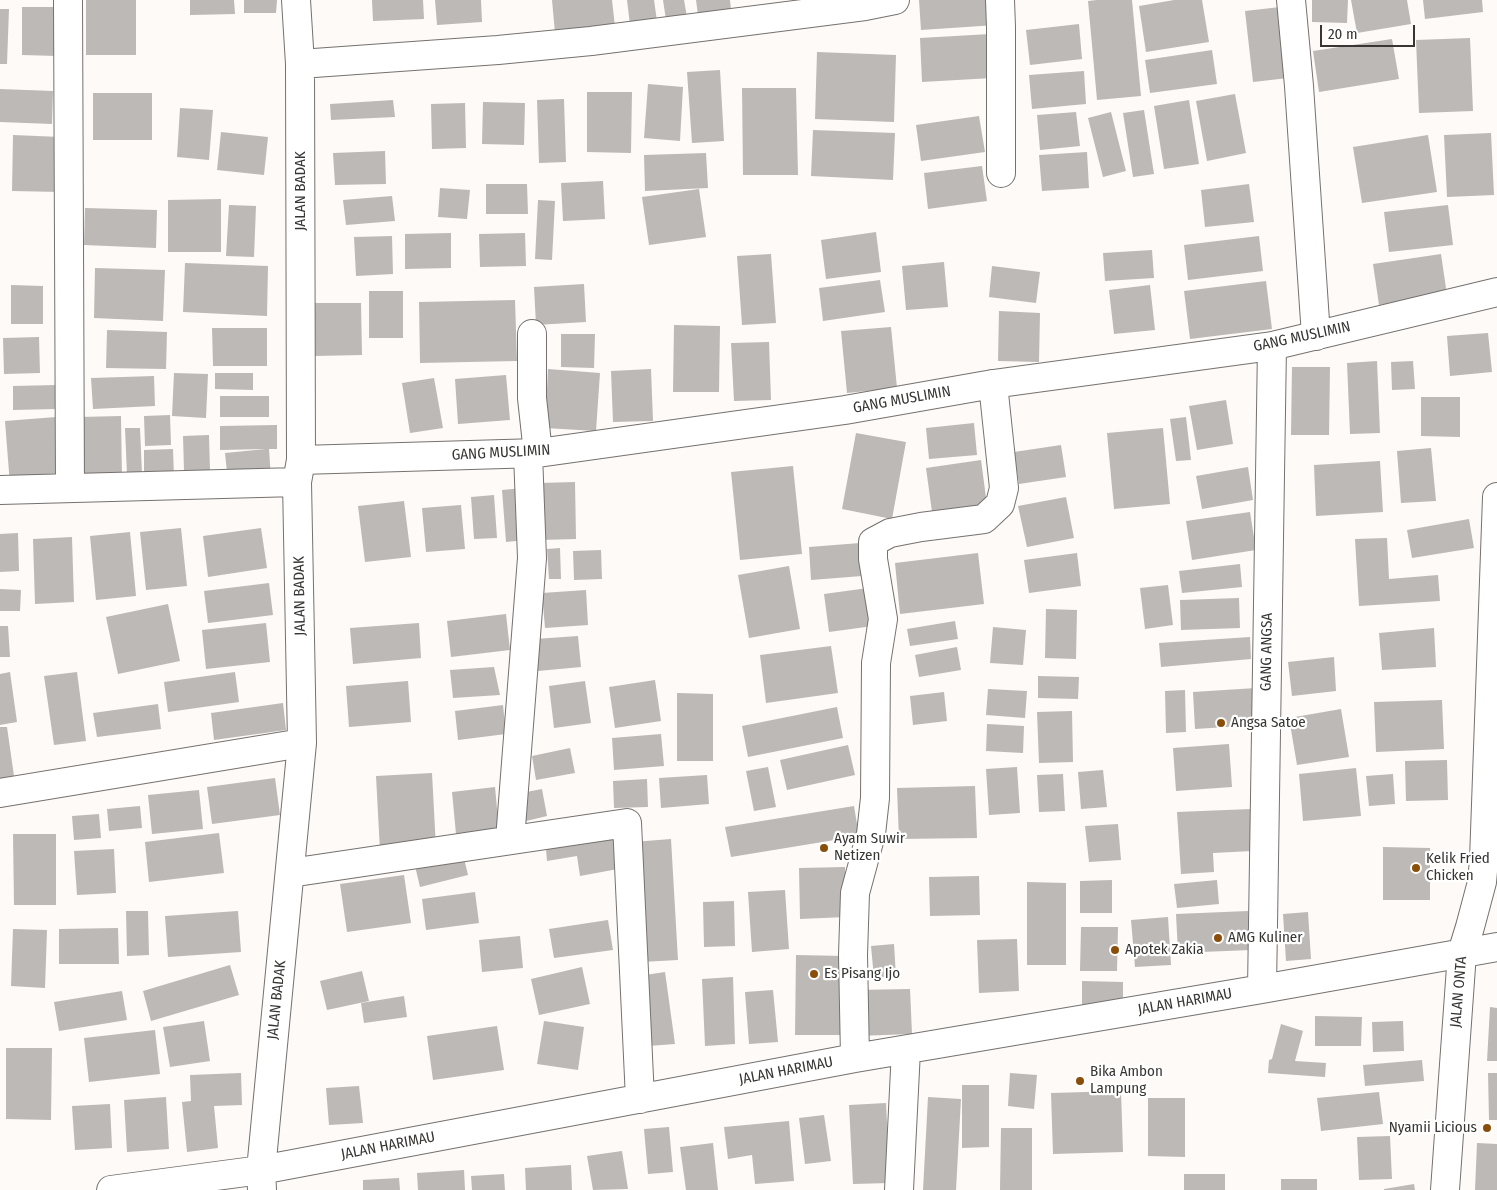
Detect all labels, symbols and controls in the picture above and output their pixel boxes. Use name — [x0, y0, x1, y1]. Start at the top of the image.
scale bar — [1322, 15, 1417, 47]
text: 20 m — [1328, 25, 1358, 43]
street label: JALAN BADAK — [292, 151, 310, 231]
street label: GANG MUSLIMIN — [1252, 318, 1352, 356]
street label: GANG MUSLIMIN — [852, 383, 952, 417]
street label: GANG MUSLIMIN — [451, 441, 551, 465]
street label: JALAN BADAK — [290, 556, 310, 636]
street label: GANG ANGSA — [1257, 613, 1277, 691]
place label: Angsa Satoe — [1231, 714, 1306, 732]
marker: Angsa Satoe — [1215, 717, 1227, 729]
place label: Ayam Suwir Netizen — [834, 830, 905, 865]
marker: Ayam Suwir Netizen — [818, 842, 830, 854]
place label: Kelik Fried Chicken — [1426, 850, 1490, 885]
marker: Kelik Fried Chicken — [1410, 862, 1422, 874]
place label: AMG Kuliner — [1228, 929, 1302, 947]
marker: AMG Kuliner — [1212, 932, 1224, 944]
place label: Apotek Zakia — [1125, 941, 1204, 959]
marker: Apotek Zakia — [1109, 944, 1121, 956]
street label: JALAN ONTA — [1447, 955, 1471, 1029]
street label: JALAN BADAK — [264, 959, 290, 1041]
place label: Es Pisang Ijo — [824, 965, 900, 983]
marker: Es Pisang Ijo — [808, 968, 820, 980]
street label: JALAN HARIMAU — [1136, 985, 1234, 1019]
street label: JALAN HARIMAU — [737, 1053, 835, 1089]
place label: Bika Ambon Lampung — [1090, 1063, 1163, 1098]
marker: Bika Ambon Lampung — [1074, 1075, 1086, 1087]
place label: Nyamii Licious — [1389, 1119, 1477, 1137]
marker: Nyamii Licious — [1481, 1122, 1493, 1134]
street label: JALAN HARIMAU — [339, 1128, 437, 1164]

